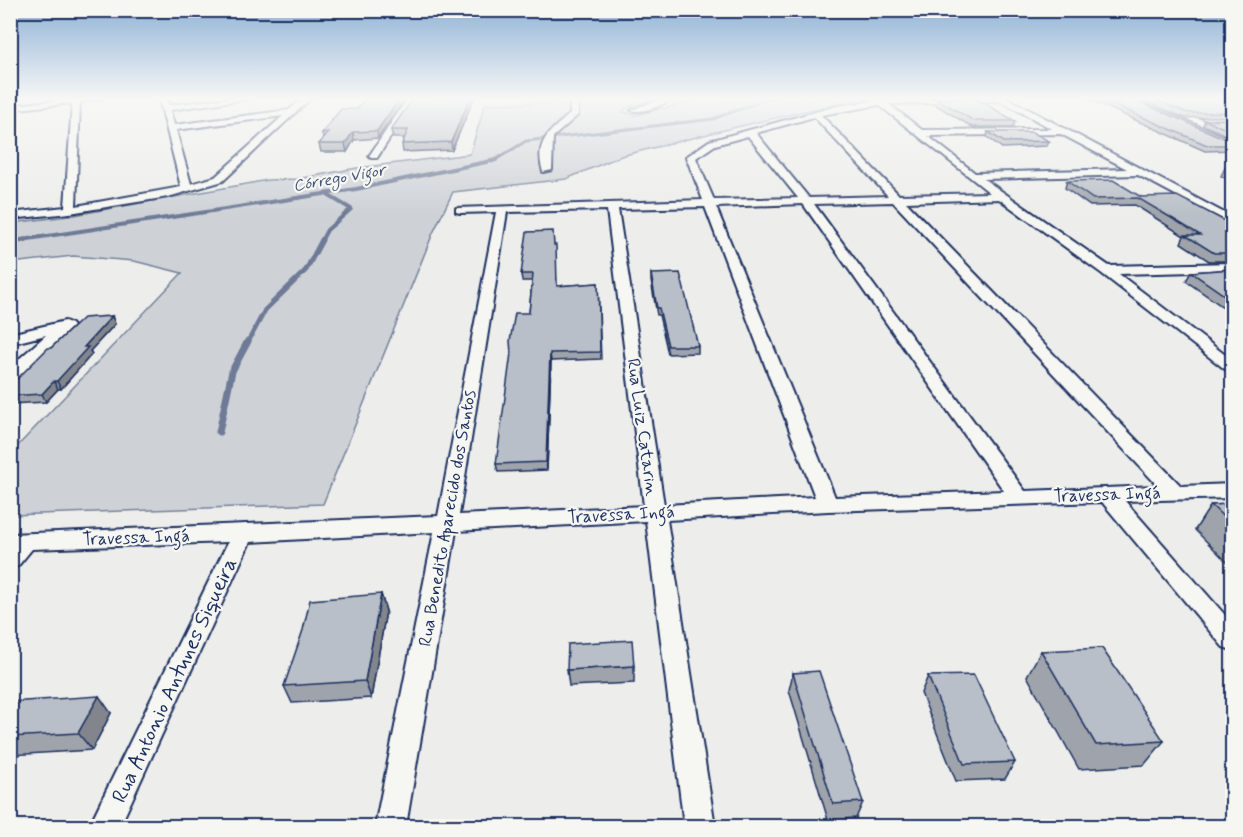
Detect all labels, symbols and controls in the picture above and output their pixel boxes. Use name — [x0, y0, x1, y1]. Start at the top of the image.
water label: Córrego Vigor — [292, 160, 390, 199]
street label: Rua Luiz Catarin — [620, 357, 664, 498]
street label: Rua Benedito Aparecido dos Santos — [414, 388, 483, 649]
street label: Travessa Ingá — [1053, 481, 1161, 511]
street label: Travessa Ingá — [567, 500, 676, 532]
street label: Travessa Ingá — [82, 524, 190, 554]
street label: Rua Antonio Antunes Siqueira — [106, 553, 244, 807]

